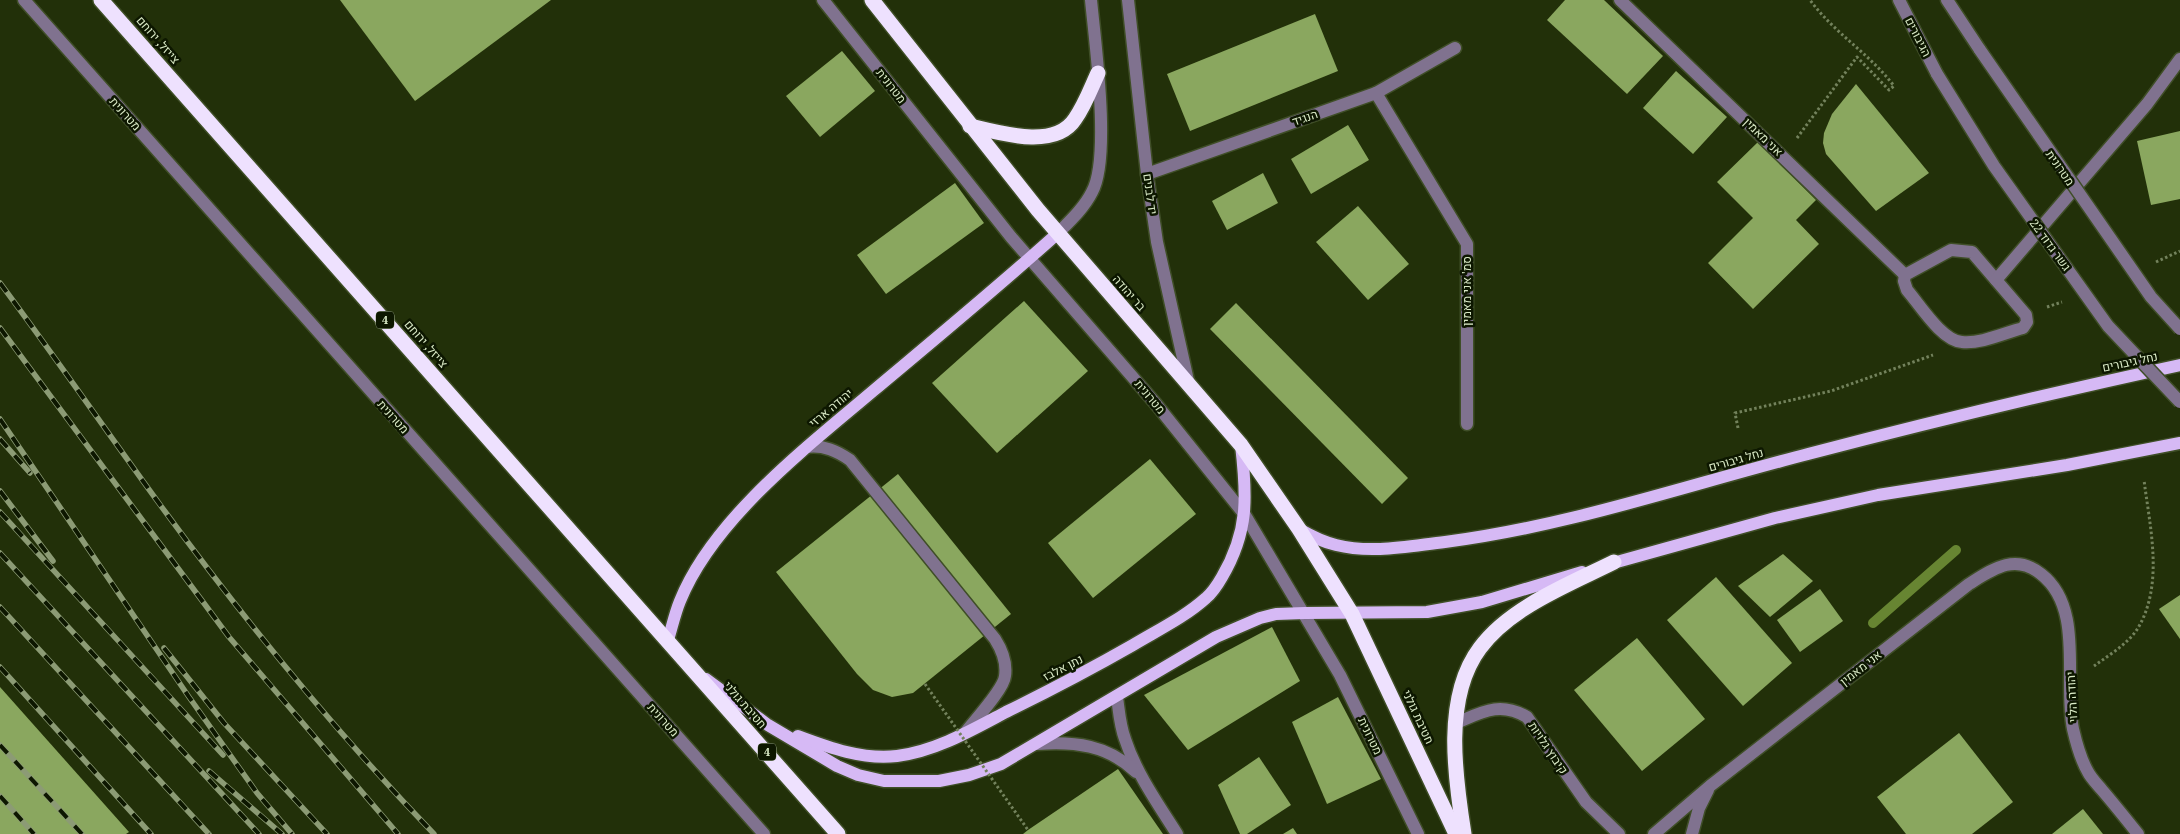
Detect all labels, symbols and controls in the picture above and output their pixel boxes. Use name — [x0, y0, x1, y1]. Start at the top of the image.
street label: צייזל, ירוחם — [133, 12, 184, 68]
street label: הגיבורים — [1901, 14, 1936, 59]
street label: מטרונית — [872, 65, 910, 107]
street label: מטרונית — [106, 93, 145, 134]
street label: הנגיד — [1290, 105, 1320, 130]
street label: אני מאמין — [1740, 114, 1787, 160]
street label: מטרונית — [2042, 146, 2079, 189]
street label: יד לבנים — [1139, 172, 1162, 215]
street label: גשר גדוד 22 — [2026, 215, 2075, 274]
street label: סמ' אני מאמין — [1458, 256, 1475, 326]
street label: בר יהודה — [1109, 271, 1150, 315]
road number: 4 — [376, 312, 394, 328]
street label: צייזל, ירוחם — [401, 316, 452, 372]
street label: נחל גיבורים — [2101, 347, 2159, 376]
street label: מטרונית — [1131, 376, 1170, 417]
street label: יהודה ארזי — [805, 384, 856, 431]
street label: מטרונית — [374, 396, 413, 437]
street label: נחל גיבורים — [1707, 444, 1765, 475]
street label: אני מאמין — [1836, 646, 1885, 689]
street label: נתן אלבז — [1040, 650, 1086, 685]
street label: יהודה הלוי — [2062, 671, 2081, 723]
street label: חטיבת גולני — [720, 677, 771, 732]
street label: חטיבת גולני — [1399, 687, 1438, 746]
street label: מטרונית — [644, 699, 683, 740]
street label: מטרונית — [1354, 714, 1387, 757]
street label: קיבוץ גלויות — [1525, 718, 1572, 777]
road number: 4 — [758, 744, 776, 760]

